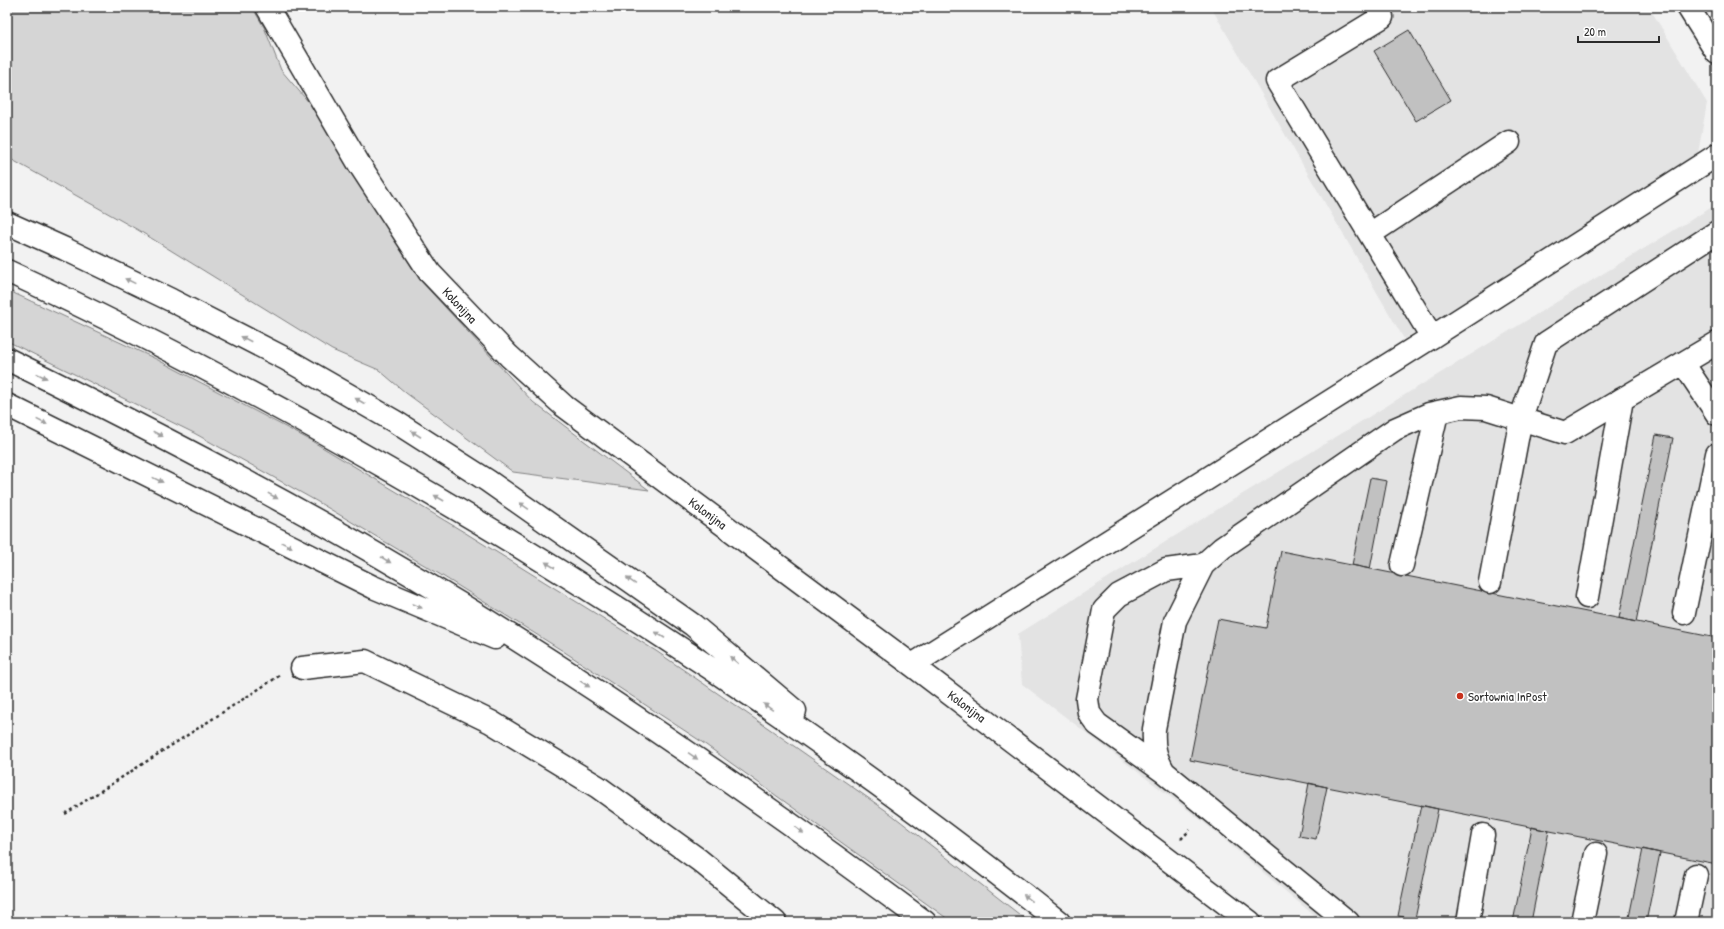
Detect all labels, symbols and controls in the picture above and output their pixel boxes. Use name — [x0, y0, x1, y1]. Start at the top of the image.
scale bar — [1578, 18, 1659, 44]
text: 20 m — [1584, 23, 1606, 40]
one-way arrow — [124, 277, 136, 284]
street label: Kolonijna — [439, 283, 481, 327]
one-way arrow — [241, 335, 252, 342]
one-way arrow — [36, 373, 48, 379]
one-way arrow — [354, 398, 366, 405]
one-way arrow — [36, 419, 48, 426]
one-way arrow — [153, 431, 164, 437]
one-way arrow — [410, 431, 422, 438]
one-way arrow — [153, 477, 164, 483]
one-way arrow — [267, 492, 279, 499]
street label: Kolonijna — [685, 493, 731, 533]
one-way arrow — [433, 495, 445, 502]
one-way arrow — [519, 502, 530, 510]
one-way arrow — [281, 541, 293, 548]
one-way arrow — [380, 556, 392, 563]
one-way arrow — [545, 561, 555, 569]
one-way arrow — [625, 577, 636, 585]
one-way arrow — [412, 603, 423, 609]
one-way arrow — [655, 631, 665, 639]
one-way arrow — [729, 655, 739, 664]
one-way arrow — [579, 680, 591, 687]
street label: Kolonijna — [944, 686, 990, 726]
place label: Sortownia InPost — [1468, 687, 1547, 705]
marker: Sortownia InPost — [1455, 691, 1465, 701]
one-way arrow — [762, 703, 773, 711]
one-way arrow — [688, 752, 698, 760]
one-way arrow — [794, 826, 805, 834]
one-way arrow — [1023, 894, 1034, 902]

